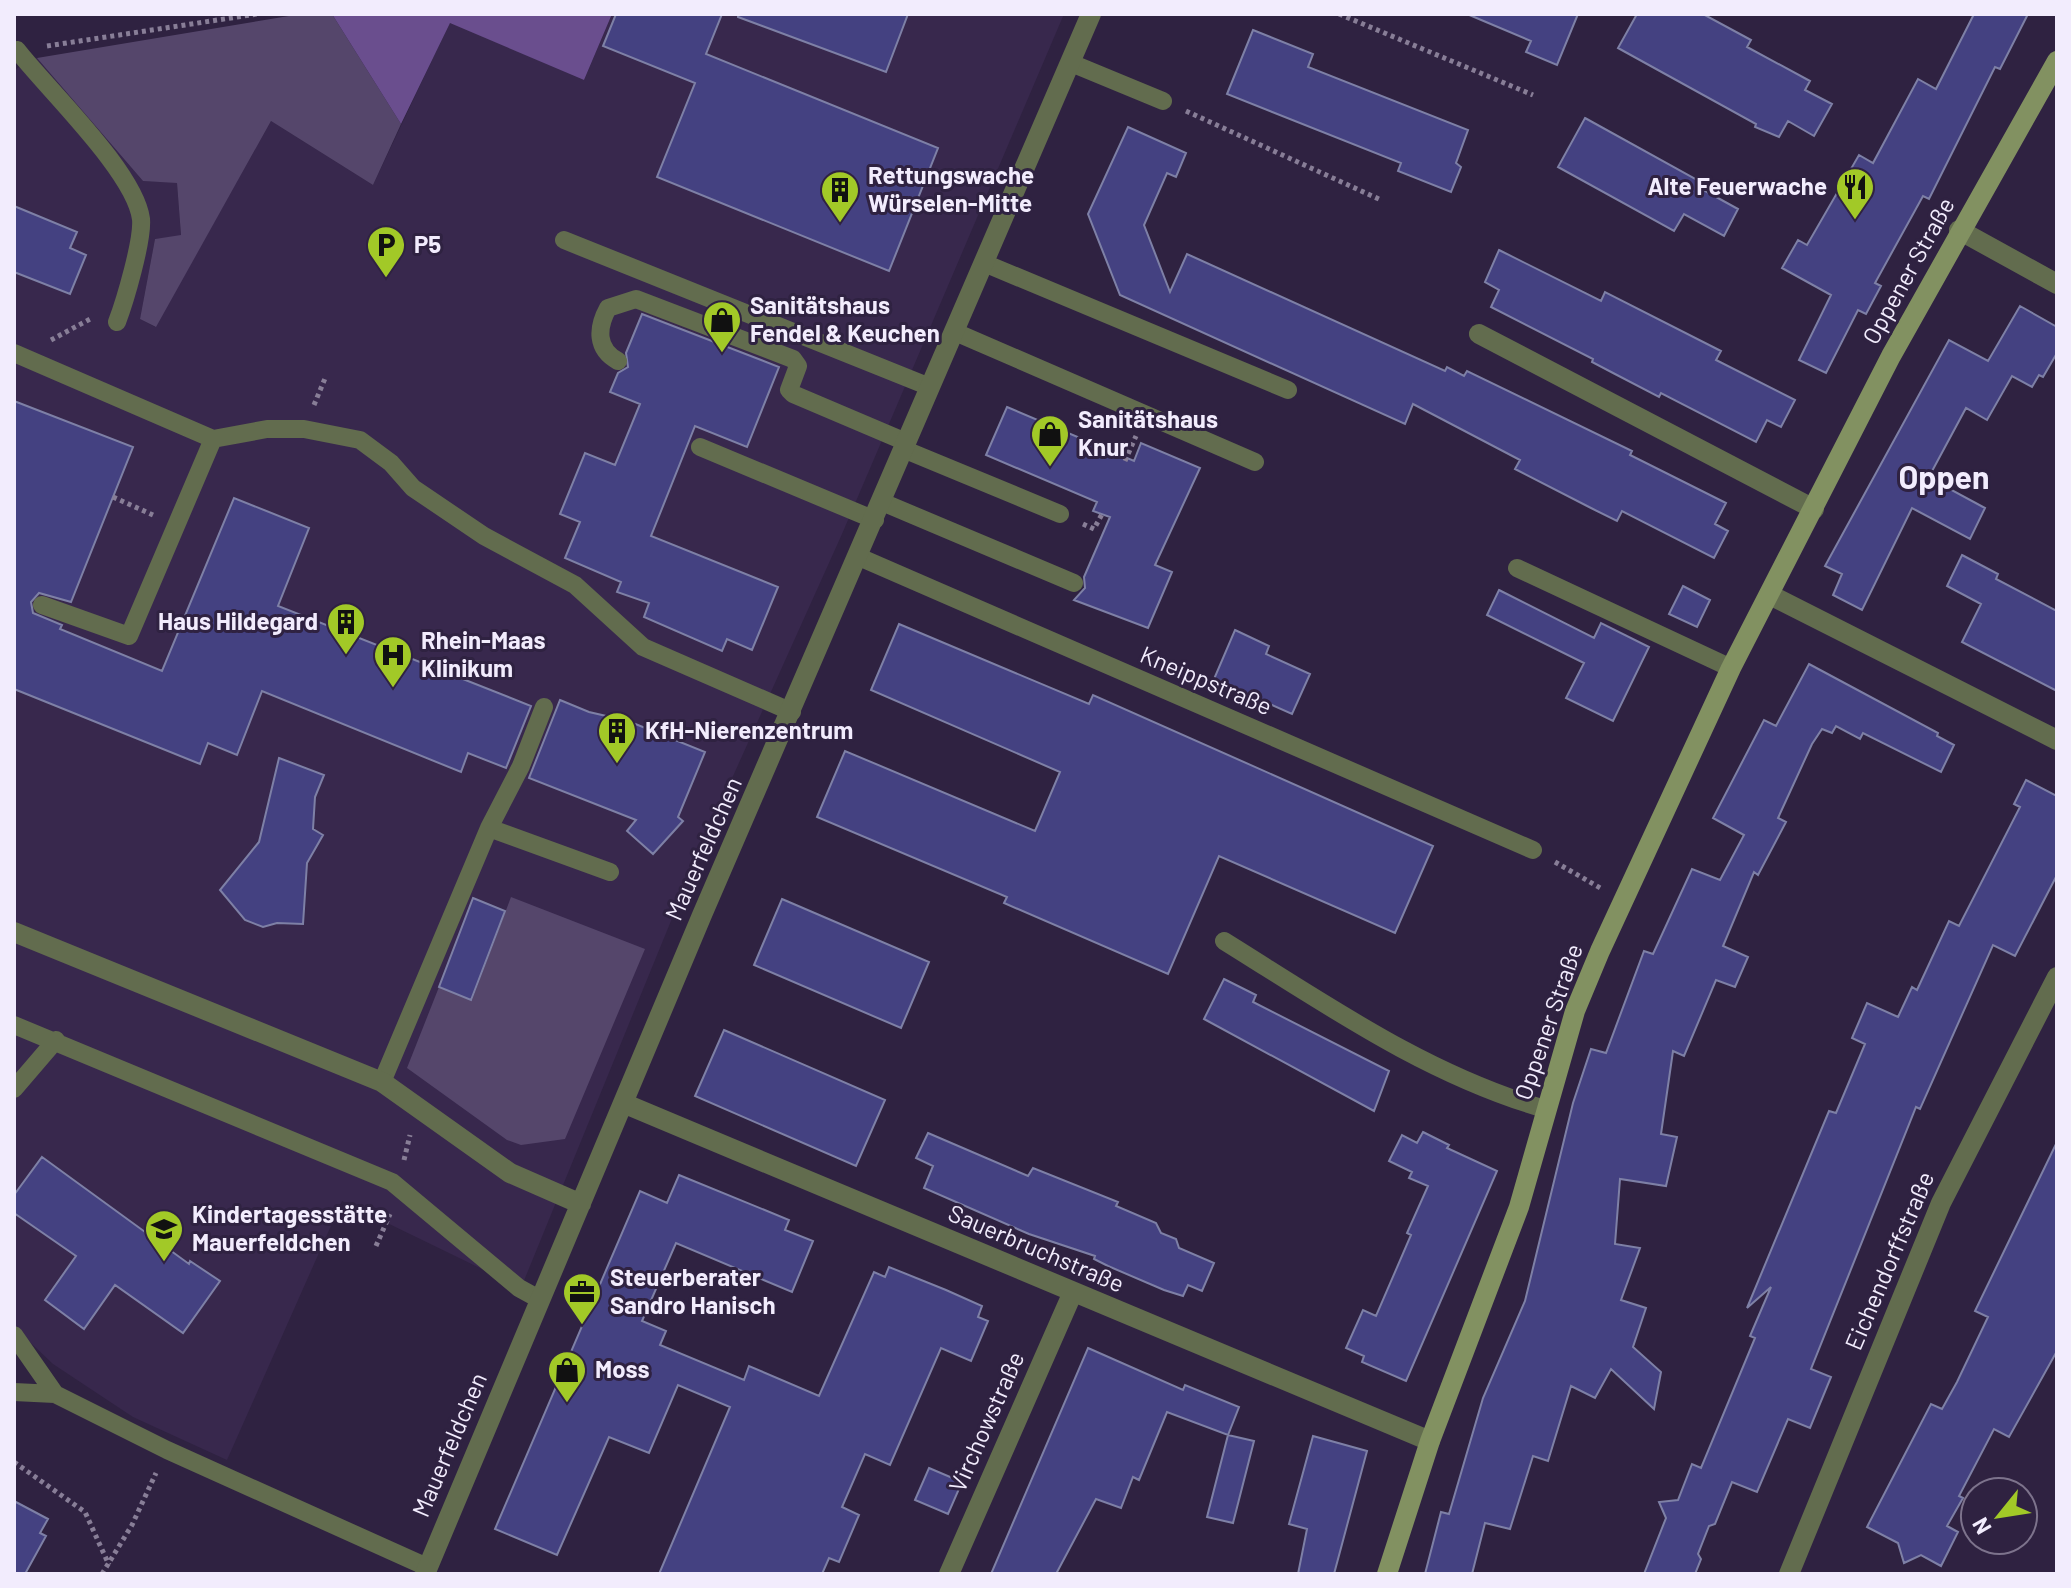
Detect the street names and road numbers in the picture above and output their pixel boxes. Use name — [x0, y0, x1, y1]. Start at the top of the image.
street label: Oppener Straße — [1855, 192, 1960, 349]
street label: Kneippstraße — [1136, 639, 1277, 720]
street label: Mauerfeldchen — [658, 772, 747, 925]
street label: Oppener Straße — [1507, 940, 1588, 1103]
street label: Eichendorffstraße — [1838, 1167, 1939, 1354]
street label: Sauerbruchstraße — [944, 1198, 1129, 1298]
street label: Virchowstraße — [942, 1347, 1030, 1496]
street label: Mauerfeldchen — [405, 1368, 492, 1521]

